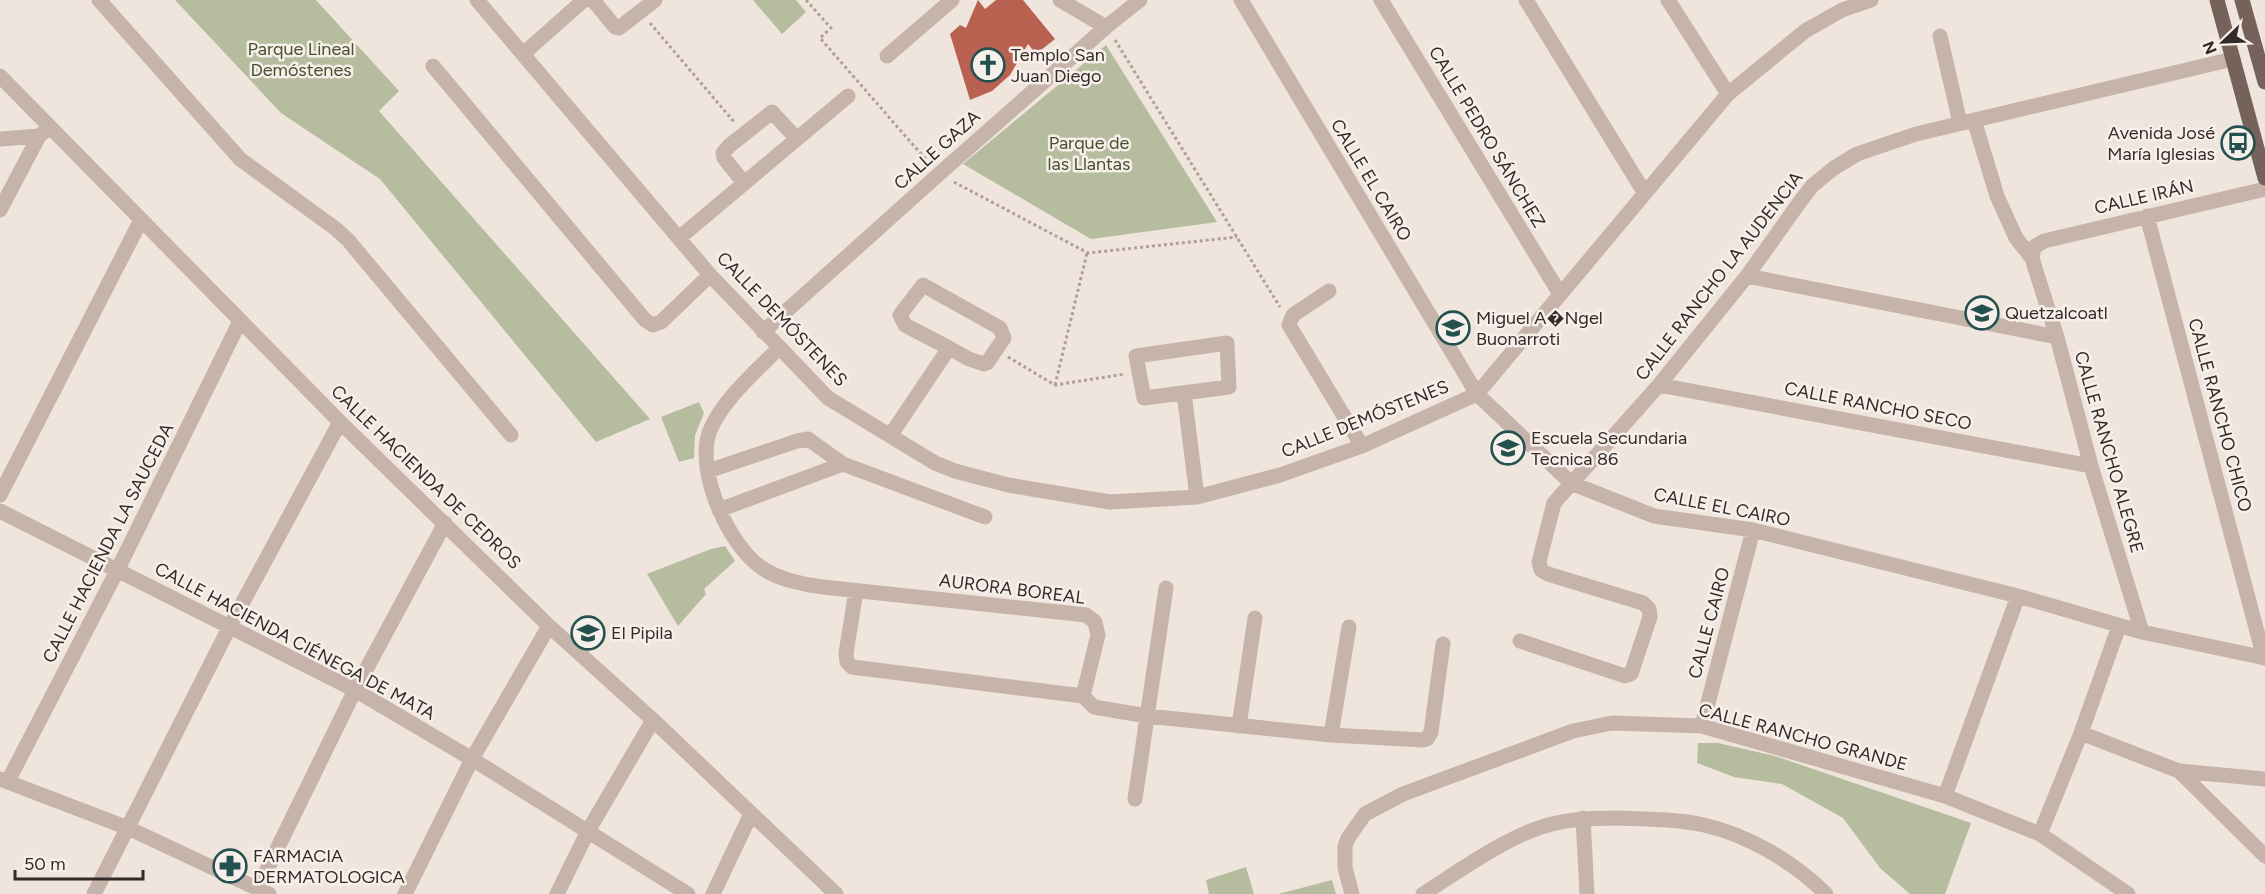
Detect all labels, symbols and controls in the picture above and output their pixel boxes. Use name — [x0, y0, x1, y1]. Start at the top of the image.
north arrow — [2193, 12, 2253, 72]
park label: Parque Lineal Demóstenes — [248, 38, 354, 81]
text: N — [2198, 38, 2221, 57]
street label: CALLE PEDRO SÁNCHEZ — [1424, 42, 1550, 232]
place label: Templo San Juan Diego — [1011, 44, 1105, 87]
church icon: Templo San Juan Diego — [970, 47, 1006, 83]
street label: CALLE GAZA — [889, 106, 985, 194]
street label: CALLE EL CAIRO — [1326, 115, 1416, 245]
place label: Avenida José María Iglesias — [2107, 122, 2215, 165]
bus stop icon: Avenida José María Iglesias — [2220, 125, 2256, 161]
park label: Parque de las Llantas — [1048, 132, 1130, 175]
street label: CALLE RANCHO LA AUDENCIA — [1631, 167, 1807, 385]
street label: CALLE IRÁN — [2092, 175, 2196, 219]
street label: CALLE DEMÓSTENES — [712, 247, 852, 391]
school or university icon: Quetzalcoatl — [1964, 295, 2000, 331]
place label: Quetzalcoatl — [2005, 302, 2108, 324]
place label: Miguel A�Ngel Buonarroti — [1476, 307, 1603, 350]
school or university icon: Miguel A�Ngel Buonarroti — [1435, 310, 1471, 346]
street label: CALLE RANCHO CHICO — [2184, 316, 2256, 514]
street label: CALLE RANCHO ALEGRE — [2070, 348, 2148, 556]
street label: CALLE DEMÓSTENES — [1278, 375, 1452, 463]
street label: CALLE RANCHO SECO — [1783, 377, 1973, 435]
street label: CALLE HACIENDA DE CEDROS — [326, 380, 526, 574]
street label: CALLE HACIENDA LA SAUCEDA — [38, 420, 178, 666]
place label: Escuela Secundaria Tecnica 86 — [1531, 427, 1687, 470]
school or university icon: Escuela Secundaria Tecnica 86 — [1490, 430, 1526, 466]
street label: CALLE EL CAIRO — [1652, 483, 1792, 531]
street label: CALLE HACIENDA CIÉNEGA DE MATA — [151, 557, 439, 725]
street label: CALLE CAIRO — [1684, 565, 1734, 681]
street label: AURORA BOREAL — [938, 569, 1087, 609]
school or university icon: El Pipila — [570, 615, 606, 651]
place label: El Pipila — [611, 622, 673, 644]
street label: CALLE RANCHO GRANDE — [1696, 698, 1910, 776]
scale bar — [15, 843, 142, 881]
place label: FARMACIA DERMATOLOGICA — [253, 845, 405, 888]
pharmacy icon: FARMACIA DERMATOLOGICA — [212, 848, 248, 884]
text: 50 m — [24, 853, 66, 875]

